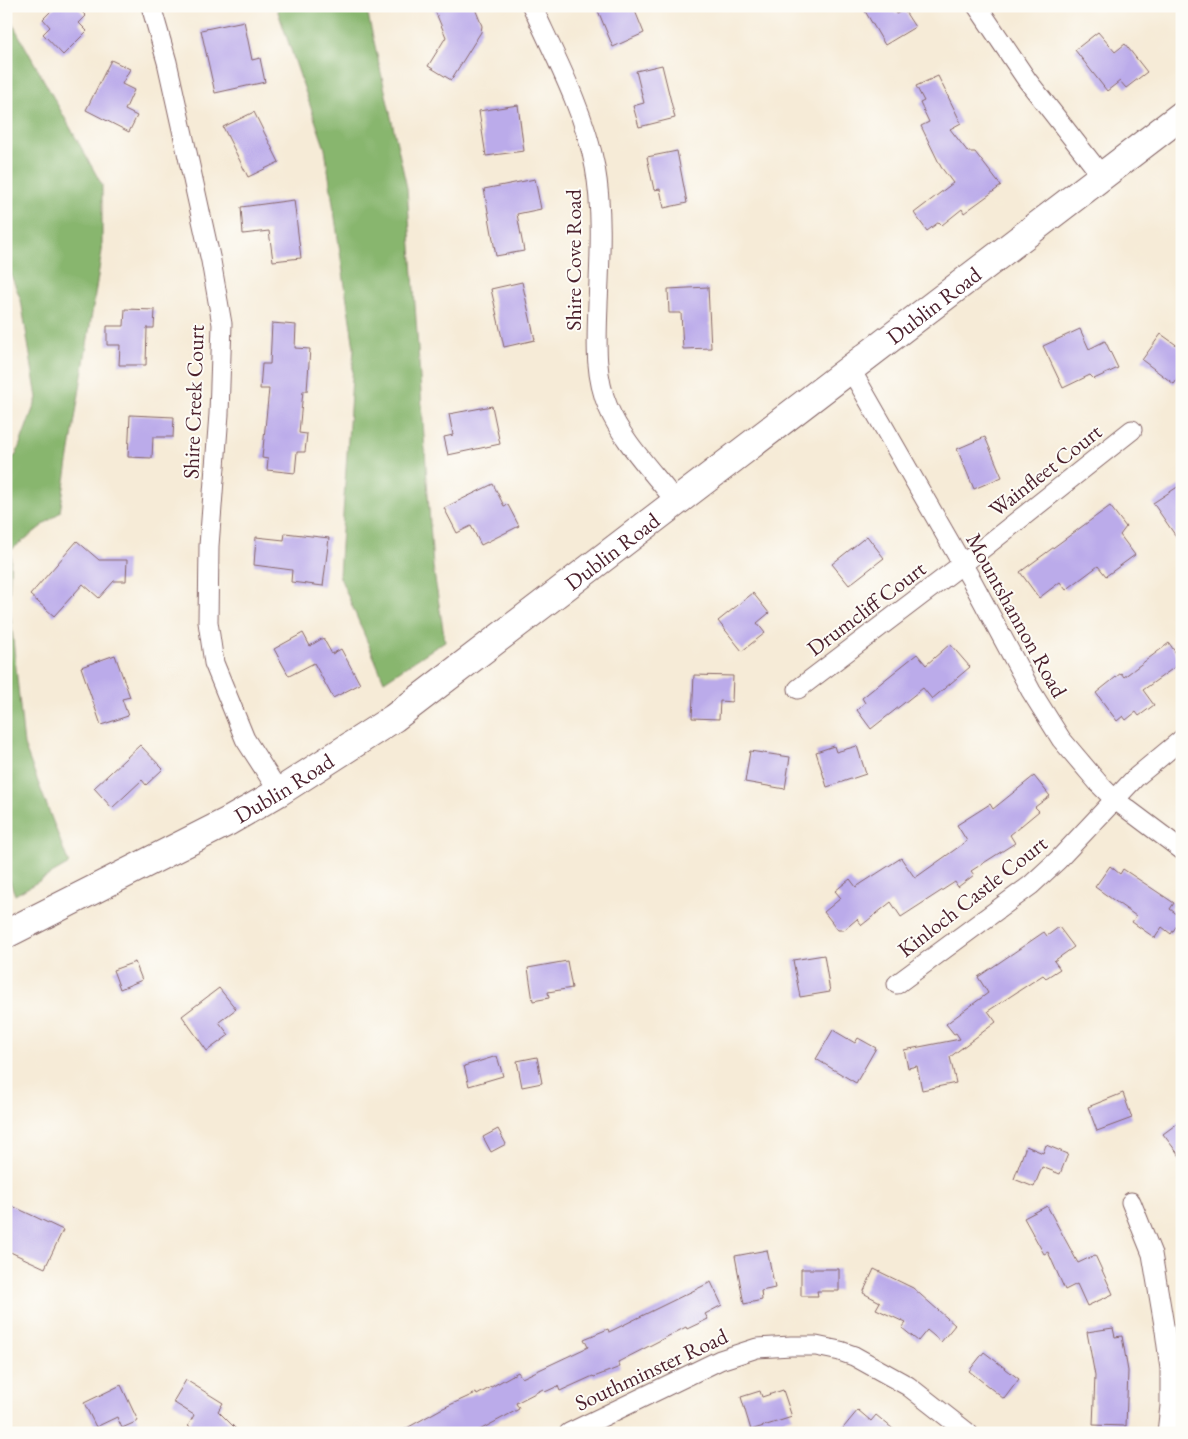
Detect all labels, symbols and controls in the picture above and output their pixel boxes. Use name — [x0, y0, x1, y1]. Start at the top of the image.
street label: Shire Cove Road — [559, 188, 588, 331]
street label: Dublin Road — [881, 259, 988, 351]
street label: Shire Creek Court — [176, 324, 211, 480]
street label: Wainfleet Court — [983, 417, 1108, 524]
street label: Dublin Road — [559, 506, 666, 597]
street label: Mountshannon Road — [959, 528, 1074, 703]
street label: Drumcliff Court — [801, 554, 932, 663]
street label: Dublin Road — [229, 746, 340, 830]
street label: Kinloch Castle Court — [892, 829, 1053, 964]
street label: Southminster Road — [570, 1321, 733, 1418]

